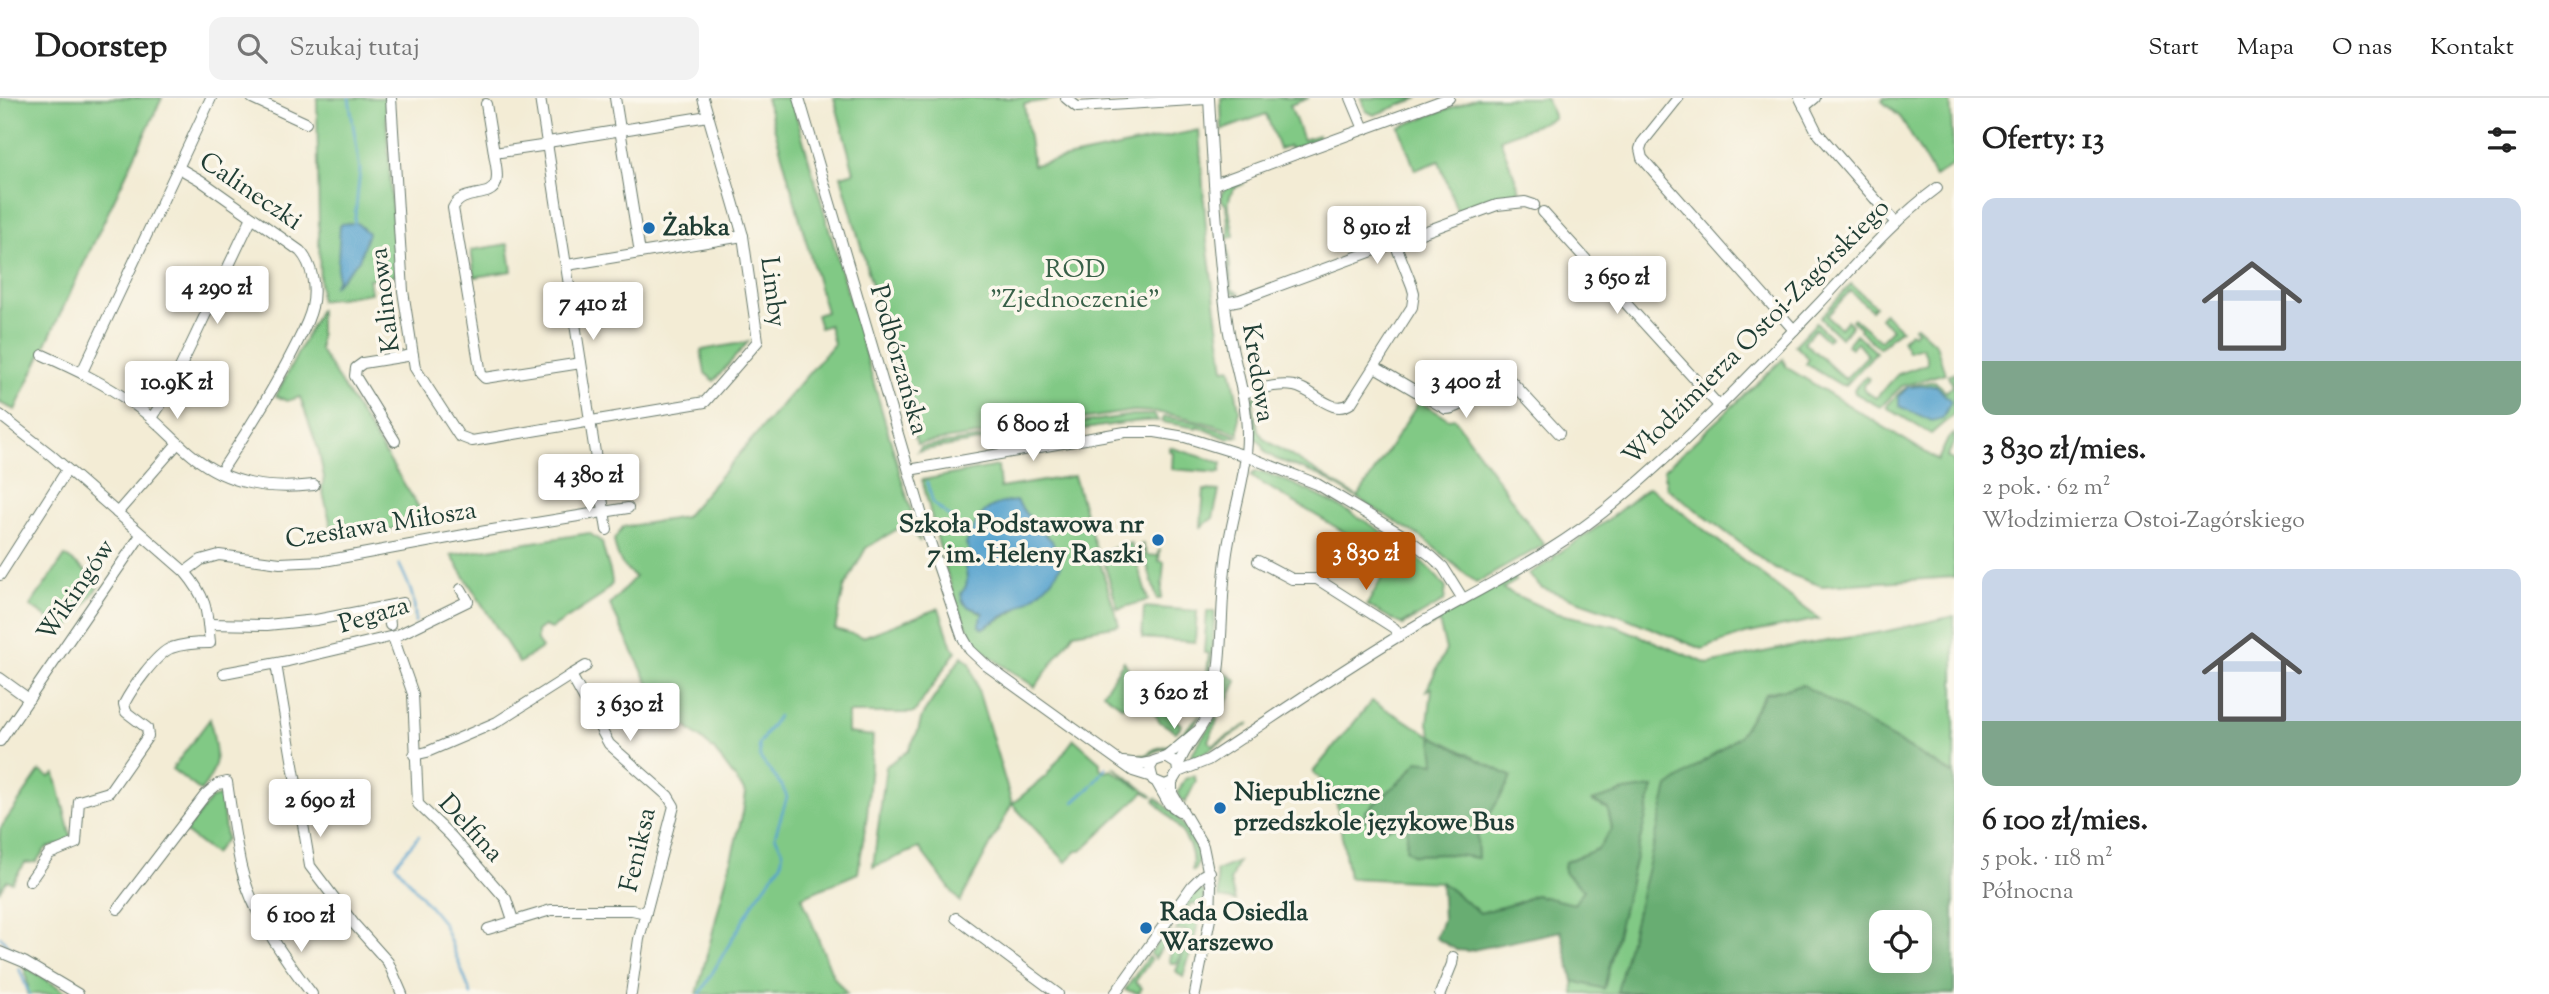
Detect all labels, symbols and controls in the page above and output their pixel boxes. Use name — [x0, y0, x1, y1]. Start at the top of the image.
search box — [209, 17, 699, 80]
text: Doorstep — [35, 24, 167, 72]
icon: search — [233, 29, 271, 67]
text: Szukaj tutaj — [289, 30, 420, 67]
text: Start — [2148, 31, 2199, 65]
text: Mapa — [2237, 31, 2294, 65]
text: O nas — [2332, 31, 2392, 65]
text: Kontakt — [2430, 31, 2514, 65]
text: Oferty: 13 — [1982, 119, 2104, 162]
icon: filters — [2483, 121, 2521, 159]
street label: Calineczki — [191, 144, 309, 240]
street label: Włodzimierza Ostoi-Zagórskiego — [1615, 191, 1899, 475]
pin: 8 910 zł — [1305, 206, 1449, 266]
place label: Żabka — [663, 210, 730, 247]
text: 8 910 zł — [1343, 212, 1411, 245]
marker: Żabka — [641, 220, 657, 236]
icon: home — [2189, 243, 2315, 369]
street label: Kalinowa — [361, 245, 411, 355]
park label: ROD "Zjednoczenie" — [990, 252, 1160, 319]
street label: Limby — [749, 255, 795, 329]
pin: 3 650 zł — [1545, 256, 1689, 316]
text: 3 650 zł — [1584, 262, 1650, 295]
pin: 4 290 zł — [145, 266, 289, 326]
text: 4 290 zł — [182, 272, 252, 305]
street label: Podbórzańska — [859, 281, 937, 439]
pin: 7 410 zł — [521, 282, 665, 342]
text: 7 410 zł — [559, 288, 627, 321]
street label: Kredowa — [1231, 321, 1283, 425]
pin: 3 400 zł — [1394, 360, 1538, 420]
pin: 10.9K zł — [105, 362, 249, 421]
text: 3 400 zł — [1431, 366, 1501, 399]
text: 10.9K zł — [141, 367, 213, 400]
pin: 6 800 zł — [961, 404, 1105, 463]
text: 6 800 zł — [997, 409, 1069, 442]
text: 3 830 zł/mies. — [1982, 429, 2146, 472]
pin: 4 380 zł — [517, 454, 661, 514]
text: 4 380 zł — [554, 460, 624, 493]
text: 2 pok. · 62 m² — [1982, 472, 2110, 505]
street label: Czesława Miłosza — [283, 493, 479, 559]
text: Włodzimierza Ostoi-Zagórskiego — [1982, 505, 2305, 538]
place label: Szkoła Podstawowa nr 7 im. Heleny Raszki — [899, 507, 1145, 574]
street label: Wikingów — [29, 532, 125, 650]
marker: Szkoła Podstawowa nr 7 im. Heleny Raszki — [1150, 532, 1166, 548]
pin: 3 830 zł — [1294, 532, 1438, 592]
text: 3 830 zł — [1333, 538, 1399, 571]
street label: Pegaza — [334, 588, 414, 644]
icon: home — [2189, 614, 2315, 740]
pin: 3 620 zł — [1102, 672, 1246, 731]
text: 3 620 zł — [1140, 677, 1208, 710]
pin: 3 630 zł — [558, 684, 702, 743]
text: 3 630 zł — [597, 689, 663, 722]
place label: Niepubliczne przedszkole językowe Bus — [1234, 775, 1514, 842]
pin: 2 690 zł — [248, 780, 392, 839]
text: 2 690 zł — [285, 785, 355, 818]
street label: Delfina — [429, 787, 511, 871]
marker: Niepubliczne przedszkole językowe Bus — [1212, 800, 1228, 816]
text: 6 100 zł/mies. — [1982, 800, 2148, 843]
street label: Feniksa — [611, 804, 667, 896]
text: 5 pok. · 118 m² — [1982, 843, 2113, 876]
text: Północna — [1982, 876, 2074, 909]
pin: 6 100 zł — [229, 894, 373, 954]
place label: Rada Osiedla Warszewo — [1160, 895, 1308, 962]
text: 6 100 zł — [267, 900, 335, 933]
map controls — [1869, 910, 1932, 973]
button: locate — [1869, 910, 1932, 973]
marker: Rada Osiedla Warszewo — [1138, 920, 1154, 936]

